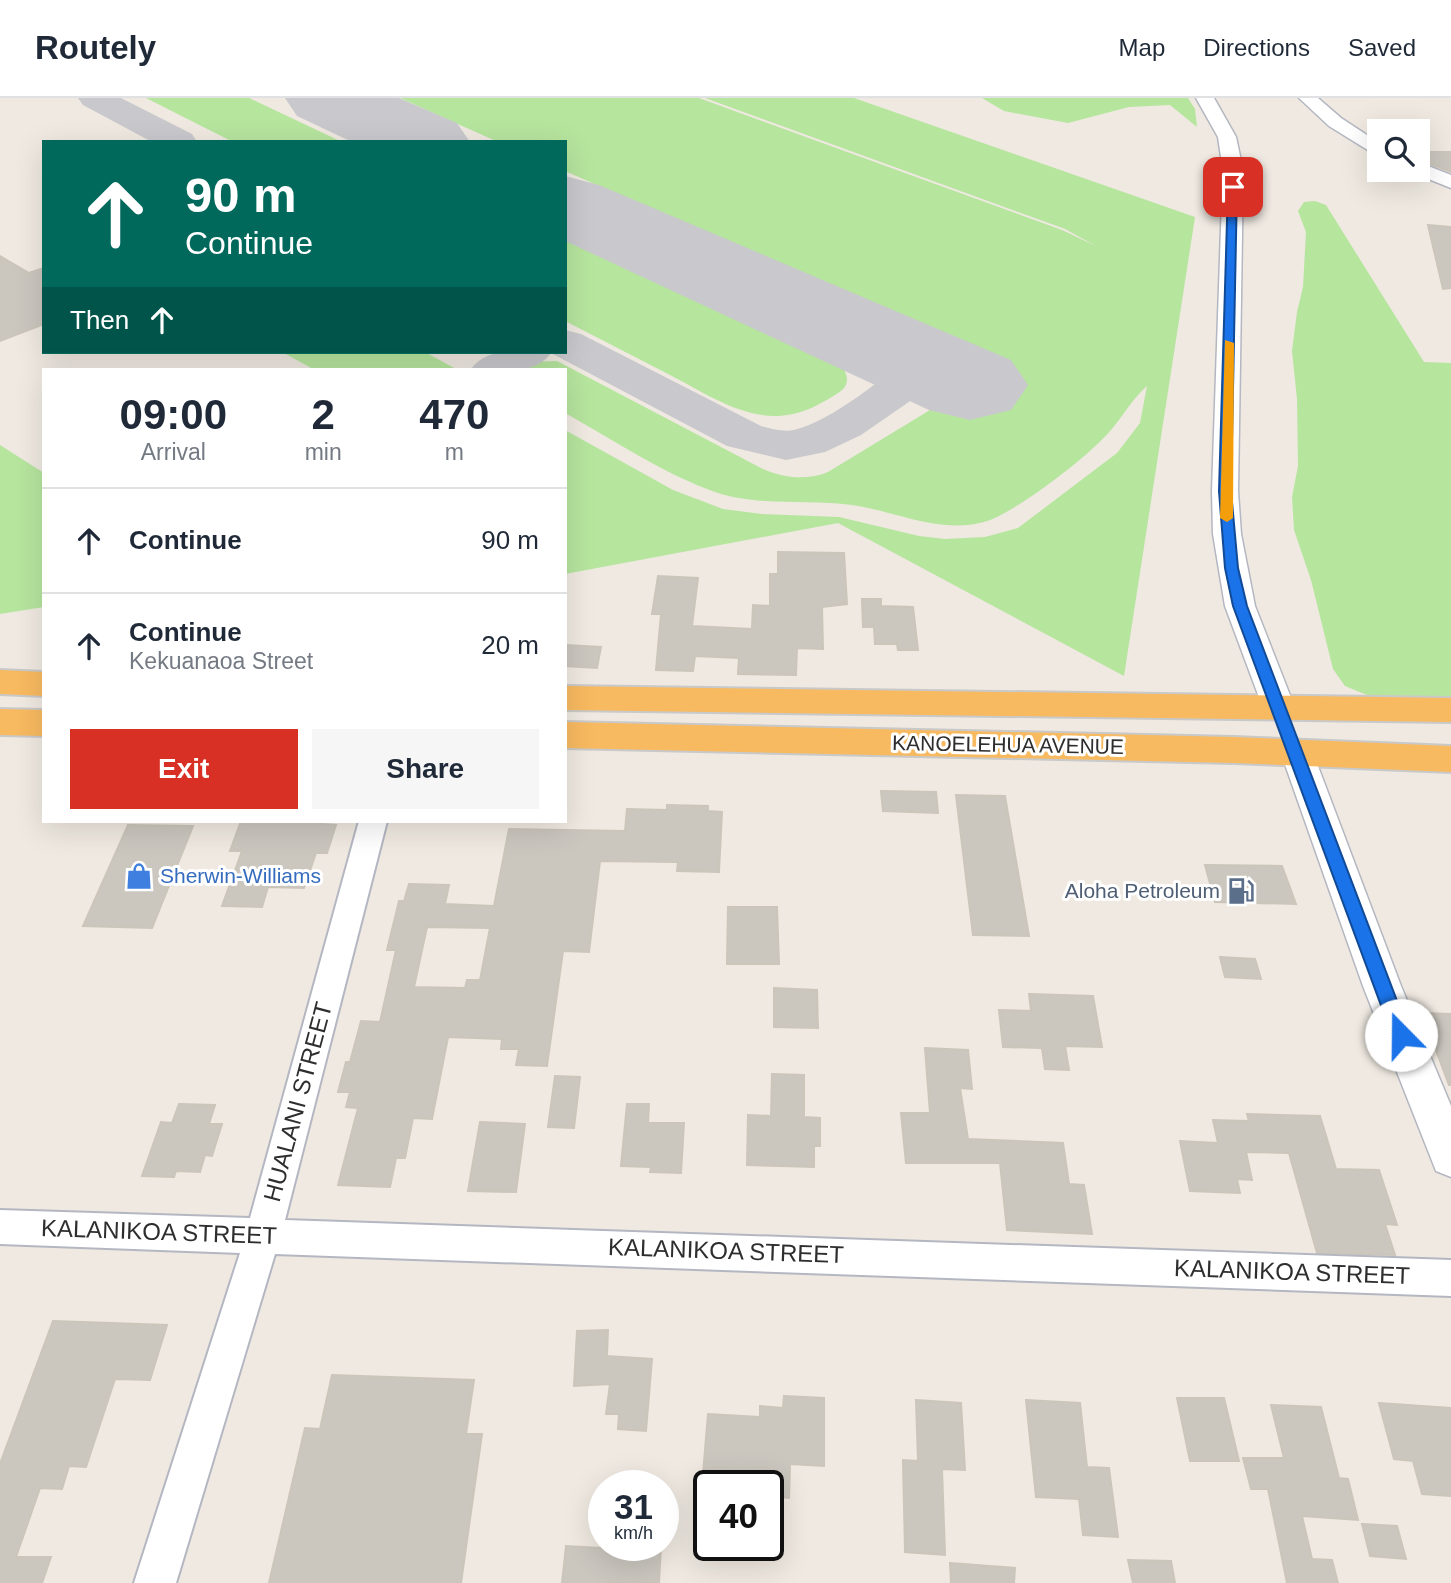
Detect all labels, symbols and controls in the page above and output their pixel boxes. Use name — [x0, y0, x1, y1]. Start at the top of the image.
text: Routely — [35, 29, 156, 66]
text: Map — [1119, 34, 1165, 61]
text: Directions — [1203, 34, 1310, 61]
text: Saved — [1348, 34, 1416, 61]
map controls — [1367, 119, 1430, 182]
button: search — [1367, 119, 1430, 182]
pin — [1203, 157, 1263, 217]
icon: ahead — [70, 168, 161, 259]
text: 90 m — [185, 168, 297, 222]
icon: arrive — [1214, 168, 1252, 206]
text: Continue — [185, 225, 313, 261]
icon: ahead — [143, 301, 181, 339]
text: Then — [70, 305, 129, 335]
text: 09:00 — [120, 391, 227, 438]
text: 2 — [311, 391, 335, 438]
text: 470 — [419, 391, 489, 438]
text: Arrival — [141, 439, 206, 465]
text: min — [305, 439, 342, 465]
text: m — [445, 439, 464, 465]
icon: ahead — [70, 522, 108, 560]
text: Continue — [129, 525, 242, 555]
text: 90 m — [481, 525, 539, 555]
text: Continue — [129, 617, 242, 647]
icon: ahead — [70, 627, 108, 665]
text: 20 m — [481, 630, 539, 660]
text: Kekuanaoa Street — [129, 648, 313, 674]
button: Exit — [70, 729, 298, 809]
button: Share — [312, 729, 539, 809]
street label: KANOELEHUA AVENUE — [892, 731, 1124, 758]
shop icon: Sherwin-Williams — [124, 861, 154, 891]
place label: Sherwin-Williams — [160, 864, 321, 887]
fuel station icon: Aloha Petroleum — [1226, 876, 1256, 906]
place label: Aloha Petroleum — [1065, 879, 1220, 902]
position arrow — [1364, 998, 1438, 1072]
street label: HUALANI STREET — [258, 999, 337, 1205]
street label: KALANIKOA STREET — [41, 1214, 278, 1249]
street label: KALANIKOA STREET — [608, 1233, 845, 1268]
street label: KALANIKOA STREET — [1174, 1254, 1411, 1289]
speed limit sign: 40 — [693, 1470, 784, 1561]
text: 31 — [614, 1487, 653, 1526]
text: km/h — [614, 1523, 653, 1543]

